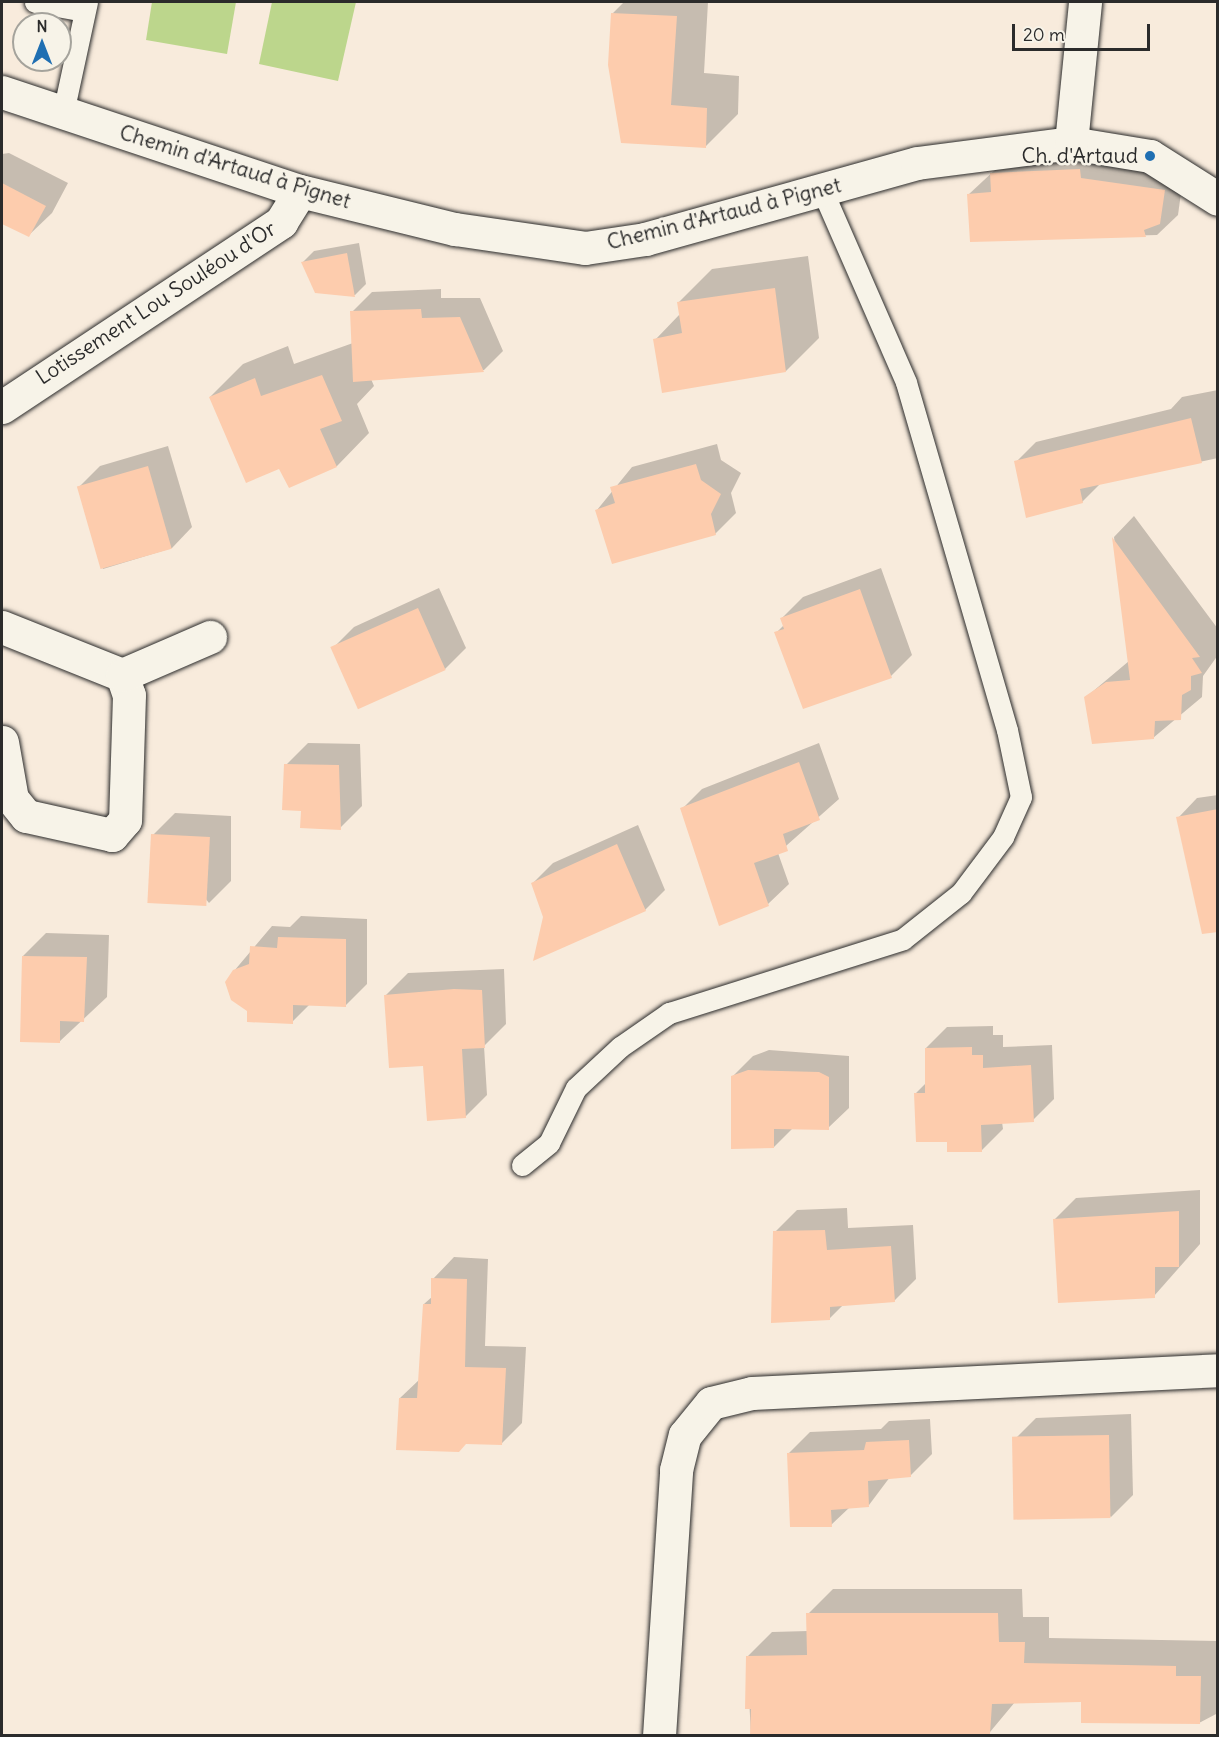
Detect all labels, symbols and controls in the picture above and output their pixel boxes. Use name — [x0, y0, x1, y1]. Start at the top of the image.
north arrow — [12, 12, 72, 72]
scale bar — [1015, 12, 1153, 50]
text: N — [36, 16, 48, 36]
text: 20 m — [1023, 23, 1065, 46]
street label: Chemin d'Artaud à Pignet — [116, 120, 354, 214]
place label: Ch. d'Artaud — [1022, 143, 1138, 169]
marker: Ch. d'Artaud — [1143, 149, 1157, 163]
street label: Chemin d'Artaud à Pignet — [604, 173, 844, 255]
street label: Lotissement Lou Souléou d'Or — [31, 216, 281, 390]

